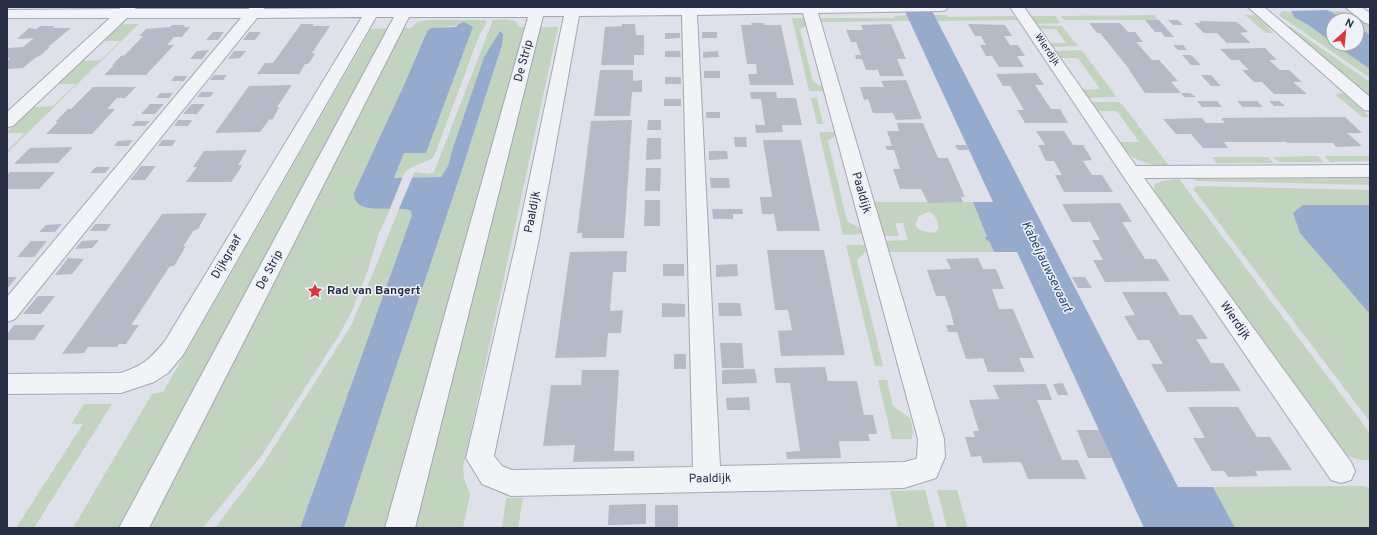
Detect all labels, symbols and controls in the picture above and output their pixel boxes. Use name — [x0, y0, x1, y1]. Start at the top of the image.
north arrow — [1325, 12, 1365, 52]
text: N — [1342, 16, 1356, 32]
street label: Wierdijk — [1031, 31, 1063, 69]
street label: De Strip — [511, 38, 537, 84]
street label: Paaldijk — [847, 170, 875, 216]
street label: Paaldijk — [521, 189, 545, 235]
water label: Kabeljauwsevaart — [1017, 219, 1076, 317]
street label: Dijkgraaf — [208, 232, 246, 282]
street label: De Strip — [253, 247, 287, 293]
place icon: Rad van Bangert — [306, 282, 324, 300]
place label: Rad van Bangert — [327, 283, 421, 299]
street label: Wierdijk — [1216, 299, 1254, 343]
street label: Paaldijk — [688, 471, 732, 487]

